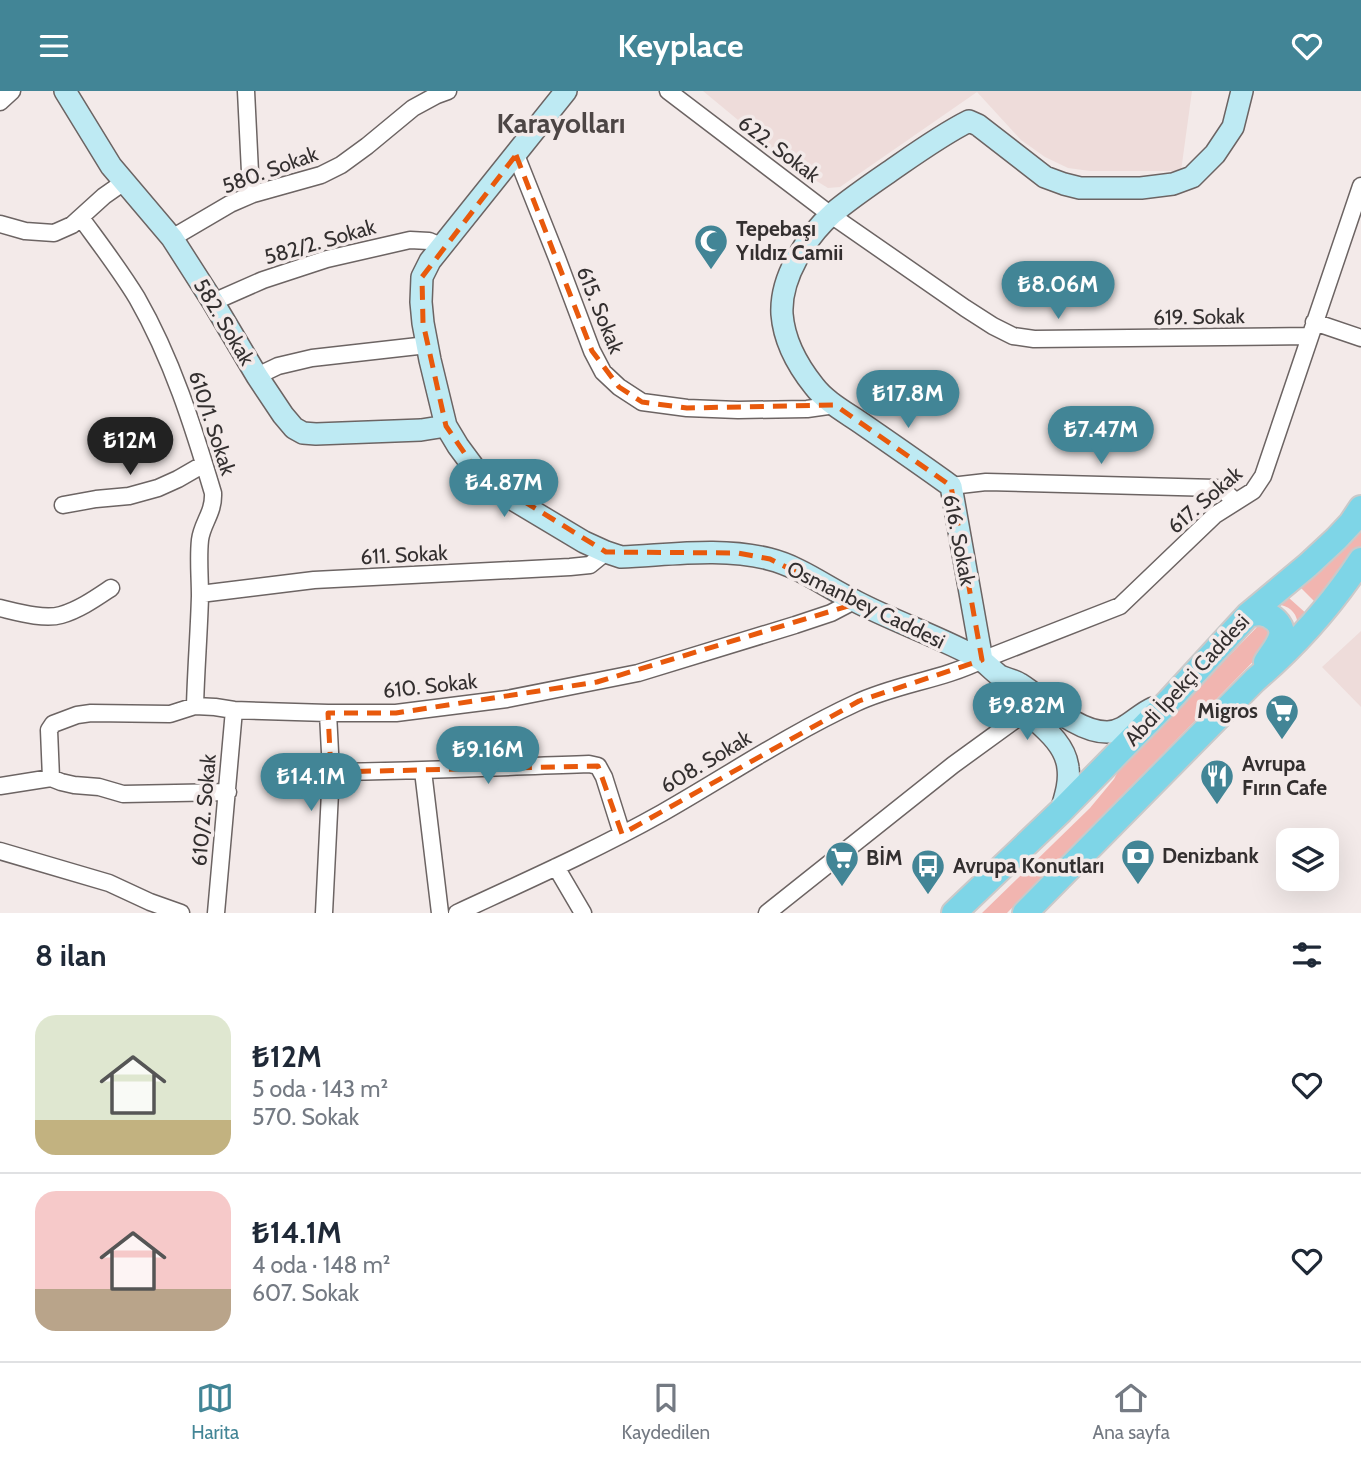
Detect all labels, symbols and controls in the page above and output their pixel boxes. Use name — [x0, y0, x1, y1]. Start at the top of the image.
text: Keyplace — [618, 26, 743, 65]
icon: menu — [35, 27, 73, 65]
icon: heart — [1288, 27, 1326, 65]
district label: Karayolları — [496, 106, 626, 140]
street label: 622. Sokak — [734, 110, 825, 188]
street label: 580. Sokak — [219, 140, 322, 198]
street label: 582/2. Sokak — [261, 214, 379, 269]
place label: Tepebaşı Yıldız Camii — [735, 216, 843, 265]
mosque icon: Tepebaşı Yıldız Camii — [692, 222, 730, 271]
pin: ₺8.06M — [1001, 261, 1115, 321]
street label: 615. Sokak — [572, 263, 629, 358]
text: ₺8.06M — [1018, 270, 1098, 298]
street label: 582. Sokak — [189, 274, 260, 370]
street label: 619. Sokak — [1153, 303, 1246, 330]
street label: 610/1. Sokak — [184, 367, 241, 479]
pin: ₺17.8M — [851, 371, 965, 430]
text: ₺17.8M — [872, 379, 944, 407]
pin: ₺7.47M — [1044, 407, 1158, 466]
text: ₺7.47M — [1064, 415, 1138, 443]
pin: ₺12M — [89, 417, 171, 477]
text: ₺12M — [103, 426, 157, 454]
pin: ₺4.87M — [447, 459, 561, 519]
street label: 617. Sokak — [1162, 460, 1247, 539]
text: ₺4.87M — [465, 468, 543, 496]
street label: 616. Sokak — [938, 492, 981, 588]
street label: 611. Sokak — [360, 540, 449, 569]
street label: Osmanbey Caddesi — [783, 555, 949, 654]
street label: Abdi İpekçi Caddesi — [1119, 609, 1254, 751]
street label: 610. Sokak — [382, 668, 479, 703]
pin: ₺9.82M — [970, 683, 1084, 742]
text: ₺9.82M — [989, 691, 1065, 719]
supermarket icon: Migros — [1263, 692, 1301, 741]
place label: Migros — [1197, 698, 1258, 723]
street label: 608. Sokak — [656, 725, 756, 798]
pin: ₺9.16M — [431, 727, 545, 786]
text: ₺9.16M — [452, 735, 524, 763]
place label: Avrupa Fırın Cafe — [1242, 751, 1327, 800]
street label: 610/2. Sokak — [186, 752, 221, 867]
pin: ₺14.1M — [254, 753, 368, 813]
restaurant icon: Avrupa Fırın Cafe — [1198, 757, 1236, 806]
text: ₺14.1M — [277, 762, 345, 790]
map controls — [1276, 828, 1339, 891]
button: layers — [1276, 828, 1339, 891]
bank icon: Denizbank — [1119, 837, 1157, 886]
supermarket icon: BİM — [823, 839, 861, 888]
place label: Denizbank — [1162, 843, 1259, 868]
place label: BİM — [866, 845, 903, 870]
bus stop icon: Avrupa Konutları — [909, 847, 947, 896]
place label: Avrupa Konutları — [953, 853, 1104, 878]
icon: filters — [1288, 936, 1326, 974]
text: 8 ilan — [35, 937, 106, 974]
text: ₺12M — [252, 1038, 322, 1075]
icon: home — [91, 1043, 175, 1127]
icon: heart — [1288, 1066, 1326, 1104]
text: 5 oda · 143 m² — [252, 1075, 388, 1103]
text: 570. Sokak — [252, 1103, 359, 1131]
text: ₺14.1M — [252, 1214, 342, 1251]
icon: home — [91, 1219, 175, 1303]
icon: heart — [1288, 1242, 1326, 1280]
text: 4 oda · 148 m² — [252, 1251, 390, 1279]
text: 607. Sokak — [252, 1279, 359, 1307]
tab: Harita — [191, 1379, 239, 1444]
tab: Kaydedilen — [622, 1379, 710, 1444]
tab: Ana sayfa — [1093, 1379, 1170, 1444]

